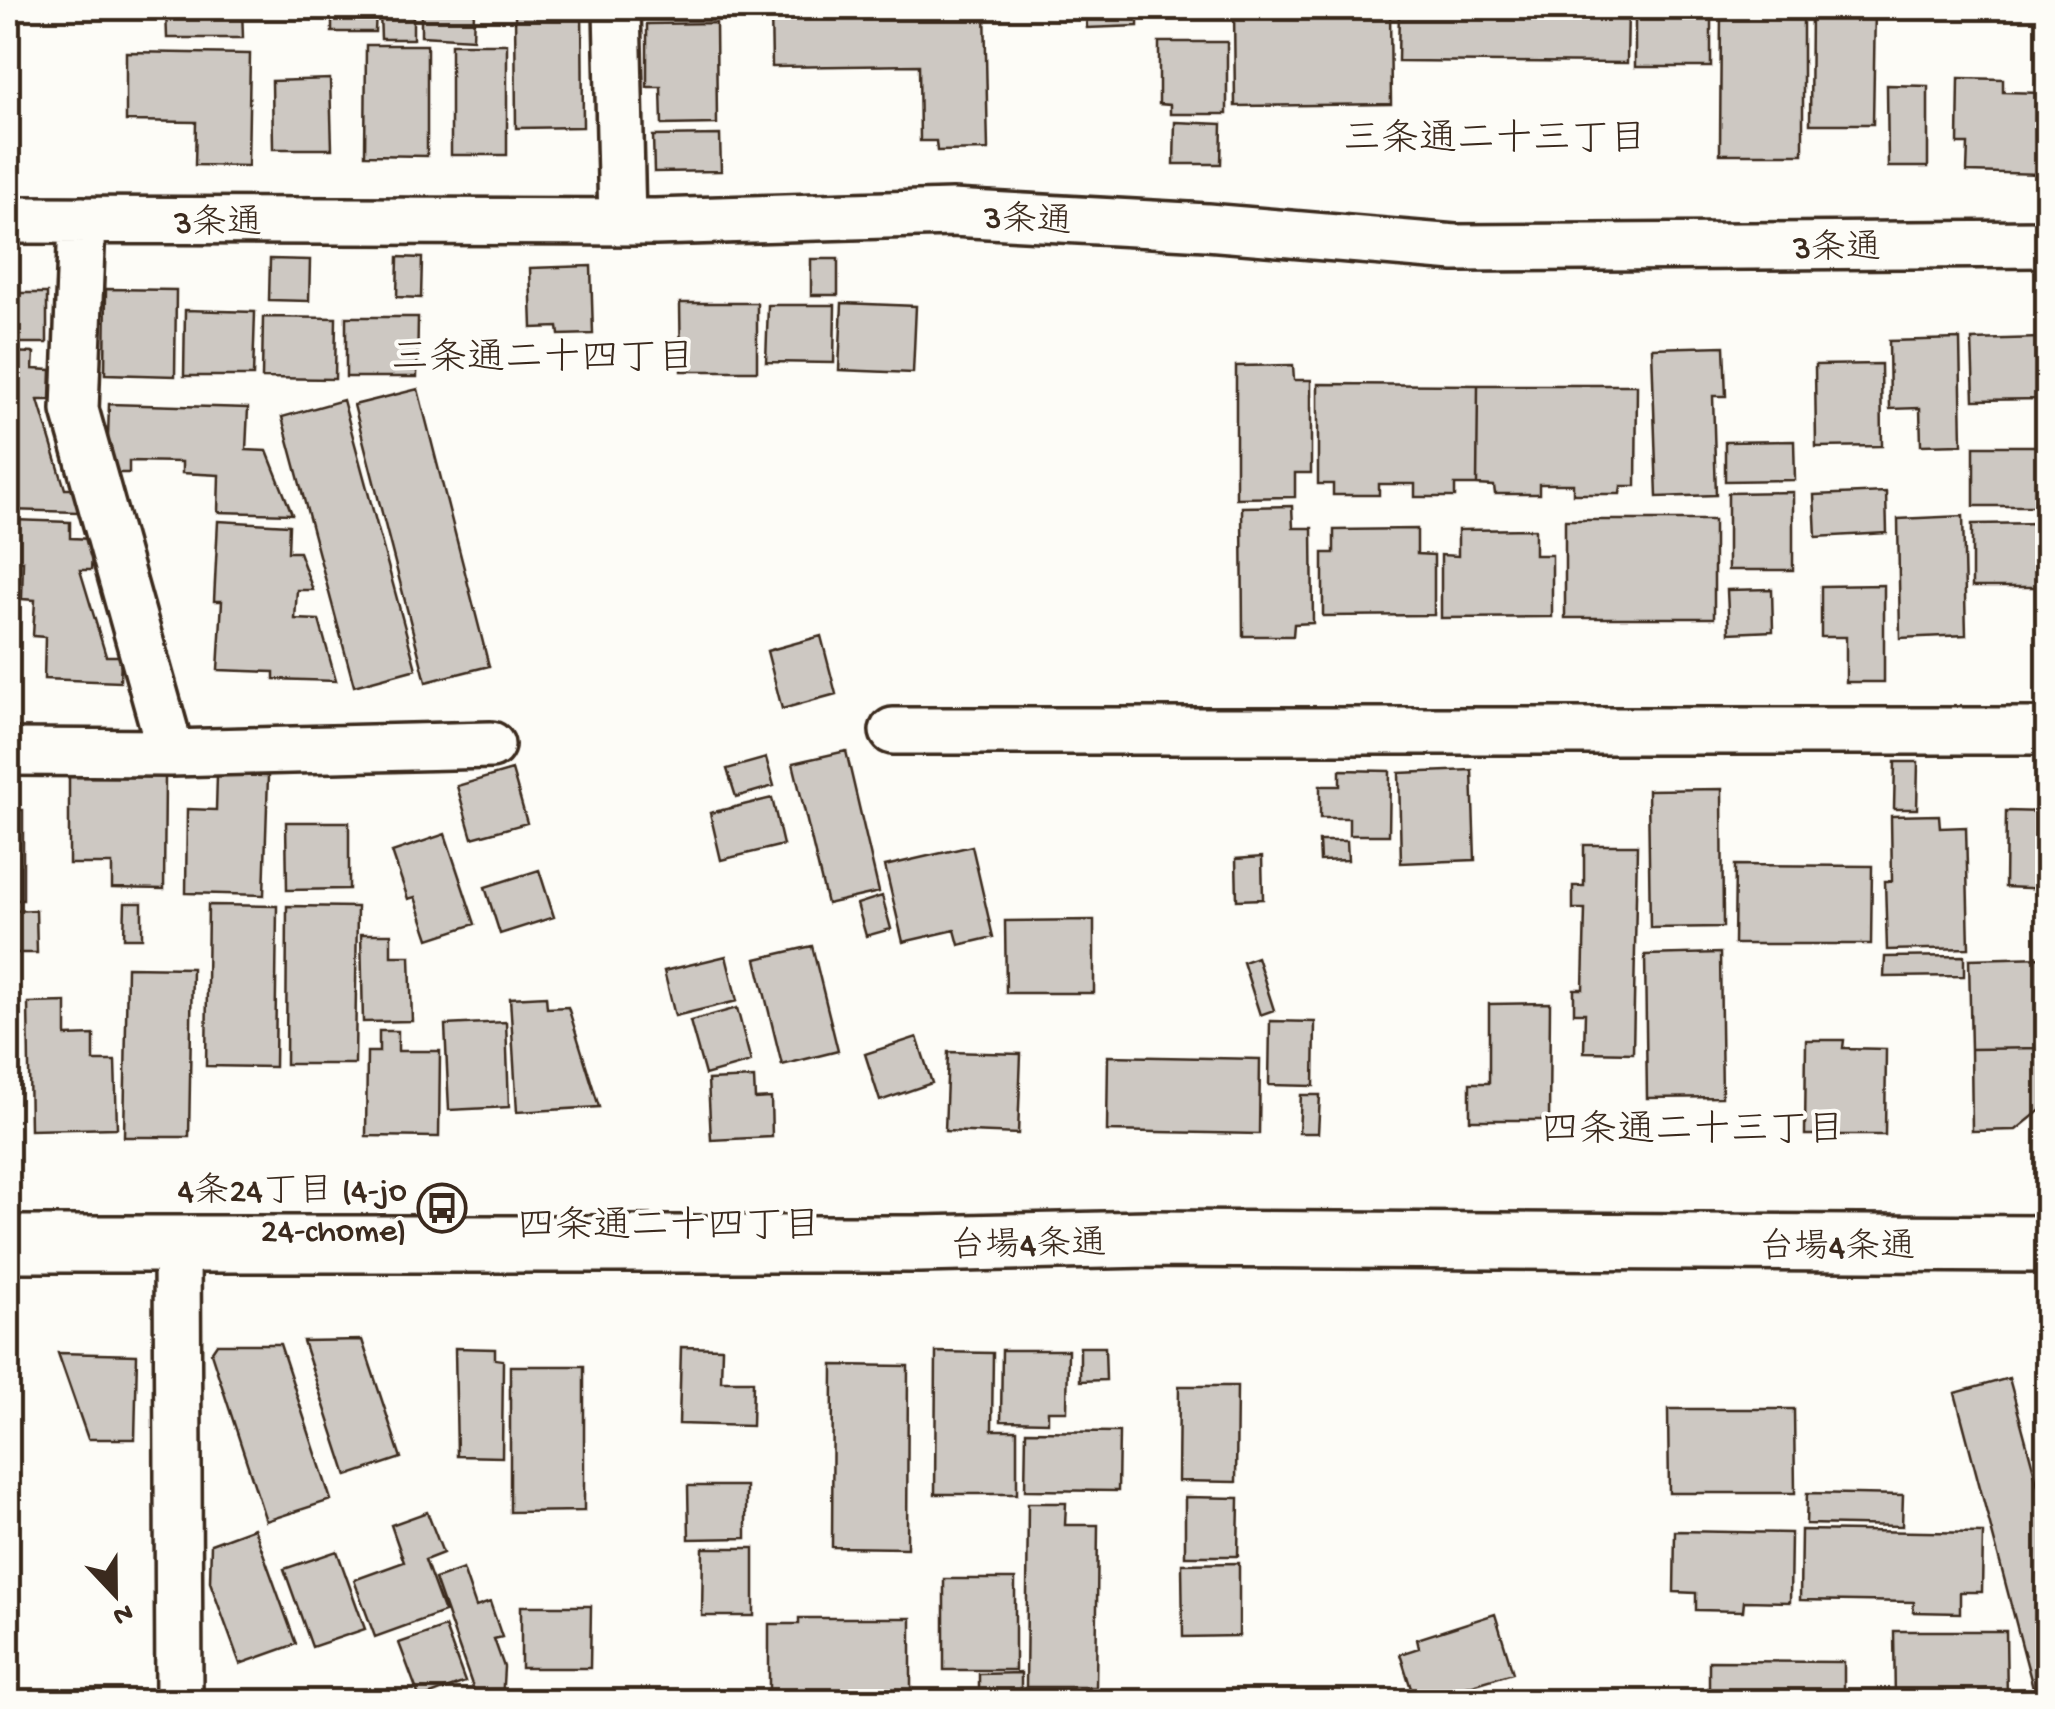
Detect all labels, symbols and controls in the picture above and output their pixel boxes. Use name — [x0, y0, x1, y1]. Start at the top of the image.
district label: 三条通二十三丁目 — [1343, 118, 1647, 164]
street label: 3条通 — [982, 199, 1073, 245]
street label: 3条通 — [173, 204, 262, 246]
street label: 3条通 — [1792, 229, 1881, 271]
district label: 三条通二十四丁目 — [391, 337, 695, 383]
district label: 四条通二十三丁目 — [1541, 1109, 1845, 1155]
place label: 4条24丁目 (4-jo 24-chome) — [178, 1172, 407, 1254]
bus stop icon: 4条24丁目 (4-jo 24-chome) — [416, 1182, 468, 1234]
district label: 四条通二十四丁目 — [517, 1205, 821, 1251]
street label: 台場4条通 — [949, 1224, 1107, 1269]
street label: 台場4条通 — [1759, 1227, 1915, 1270]
north arrow — [65, 1544, 165, 1644]
text: N — [108, 1594, 137, 1632]

